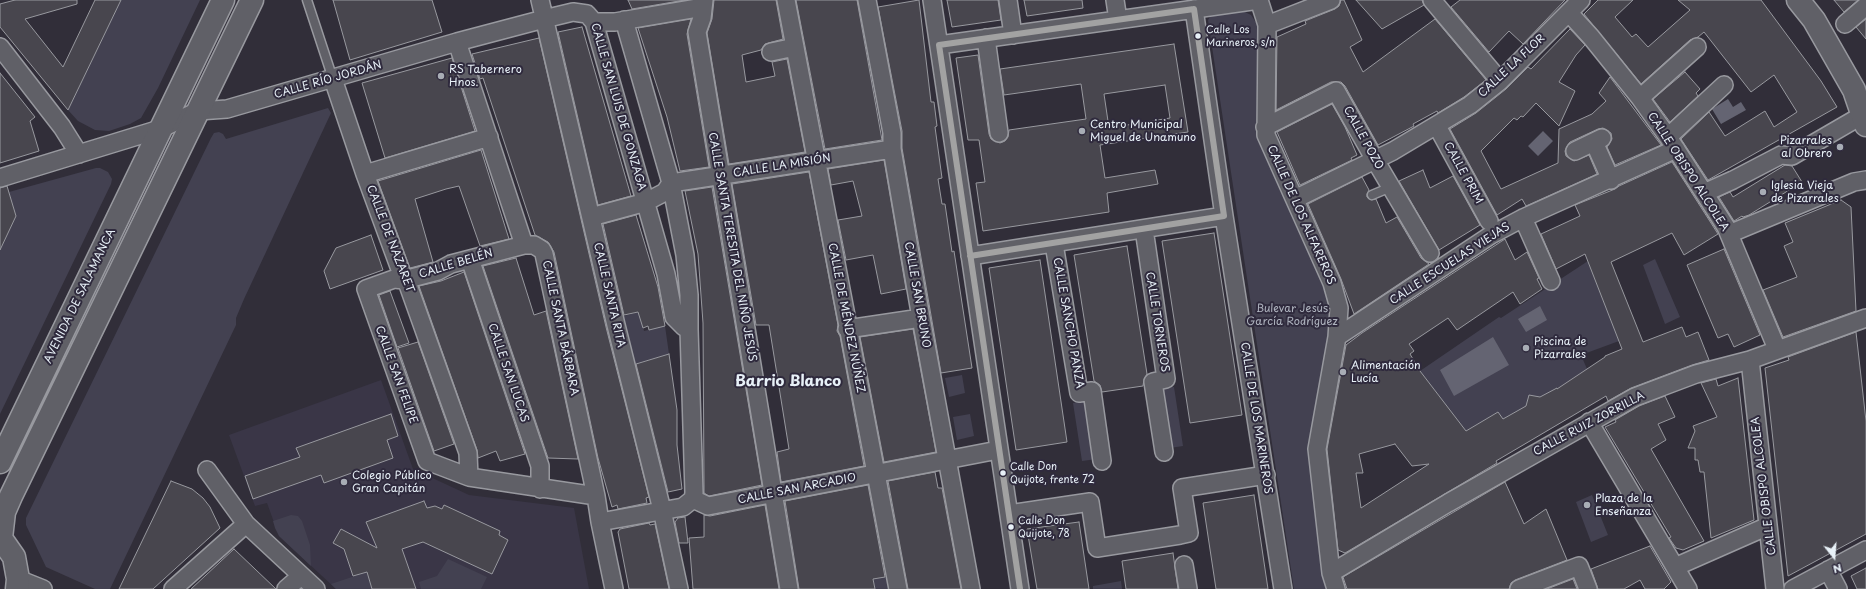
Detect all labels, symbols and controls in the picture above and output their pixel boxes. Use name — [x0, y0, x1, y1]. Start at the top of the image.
street label: CALLE SAN LUIS DE GONZAGA — [588, 22, 648, 192]
place label: Calle Los Marineros, s/n — [1206, 24, 1275, 48]
marker: Calle Los Marineros, s/n — [1193, 31, 1203, 41]
street label: CALLE LA FLOR — [1476, 32, 1548, 100]
street label: CALLE RÍO JORDÁN — [273, 58, 383, 102]
place label: RS Tabernero Hnos. — [449, 63, 522, 89]
marker: RS Tabernero Hnos. — [436, 71, 446, 81]
street label: CALLE POZO — [1340, 104, 1386, 172]
street label: CALLE OBISPO ALCOLEA — [1645, 110, 1731, 234]
place label: Centro Municipal Miguel de Unamuno — [1090, 118, 1196, 144]
marker: Centro Municipal Miguel de Unamuno — [1077, 126, 1087, 136]
street label: CALLE SANTA TERESITA DEL NIÑO JESÚS — [705, 131, 759, 363]
place label: Pizarrales al Obrero — [1780, 134, 1832, 160]
street label: CALLE PRIM — [1441, 140, 1485, 206]
marker: Pizarrales al Obrero — [1835, 142, 1845, 152]
street label: CALLE DE LOS ALFAREROS — [1264, 143, 1338, 287]
street label: CALLE LA MISIÓN — [732, 152, 832, 180]
place label: Iglesia Vieja de Pizarrales — [1771, 179, 1839, 205]
street label: CALLE DE NAZARET — [363, 183, 417, 295]
marker: Iglesia Vieja de Pizarrales — [1758, 187, 1768, 197]
street label: CALLE ESCUELAS VIEJAS — [1387, 220, 1513, 308]
street label: AVENIDA DE SALAMANCA — [42, 226, 118, 366]
street label: CALLE SANTA RITA — [590, 241, 628, 349]
street label: CALLE SAN BRUNO — [901, 241, 933, 349]
street label: CALLE DE MÉNDEZ NÚÑEZ — [825, 242, 867, 394]
street label: CALLE BELÉN — [417, 247, 495, 281]
street label: CALLE SANCHO PANZA — [1050, 257, 1086, 389]
street label: CALLE SANTA BÁRBARA — [539, 259, 581, 397]
street label: CALLE TORNEROS — [1143, 271, 1171, 373]
park label: Bulevar Jesús García Rodríguez — [1246, 302, 1338, 328]
street label: CALLE SAN LUCAS — [485, 322, 531, 424]
street label: CALLE SAN FELIPE — [372, 324, 420, 426]
place label: Piscina de Pizarrales — [1534, 335, 1586, 361]
street label: CALLE DE LOS MARINEROS — [1237, 341, 1275, 495]
marker: Piscina de Pizarrales — [1521, 343, 1531, 353]
place label: Alimentación Lucía — [1351, 359, 1421, 385]
marker: Alimentación Lucía — [1338, 367, 1348, 377]
district label: Barrio Blanco — [735, 373, 841, 391]
street label: CALLE RUIZ ZORRILLA — [1531, 389, 1647, 459]
street label: CALLE OBISPO ALCOLEA — [1749, 416, 1779, 556]
place label: Calle Don Quijote, frente 72 — [1010, 461, 1095, 484]
marker: Calle Don Quijote, frente 72 — [998, 468, 1008, 478]
place label: Colegio Público Gran Capitán — [352, 469, 432, 495]
street label: CALLE SAN ARCADIO — [737, 471, 857, 507]
marker: Colegio Público Gran Capitán — [339, 477, 349, 487]
place label: Plaza de la Enseñanza — [1595, 492, 1653, 518]
marker: Plaza de la Enseñanza — [1582, 500, 1592, 510]
place label: Calle Don Quijote, 78 — [1018, 515, 1070, 538]
marker: Calle Don Quijote, 78 — [1006, 522, 1016, 532]
north arrow — [1814, 537, 1854, 577]
text: N — [1831, 560, 1844, 578]

